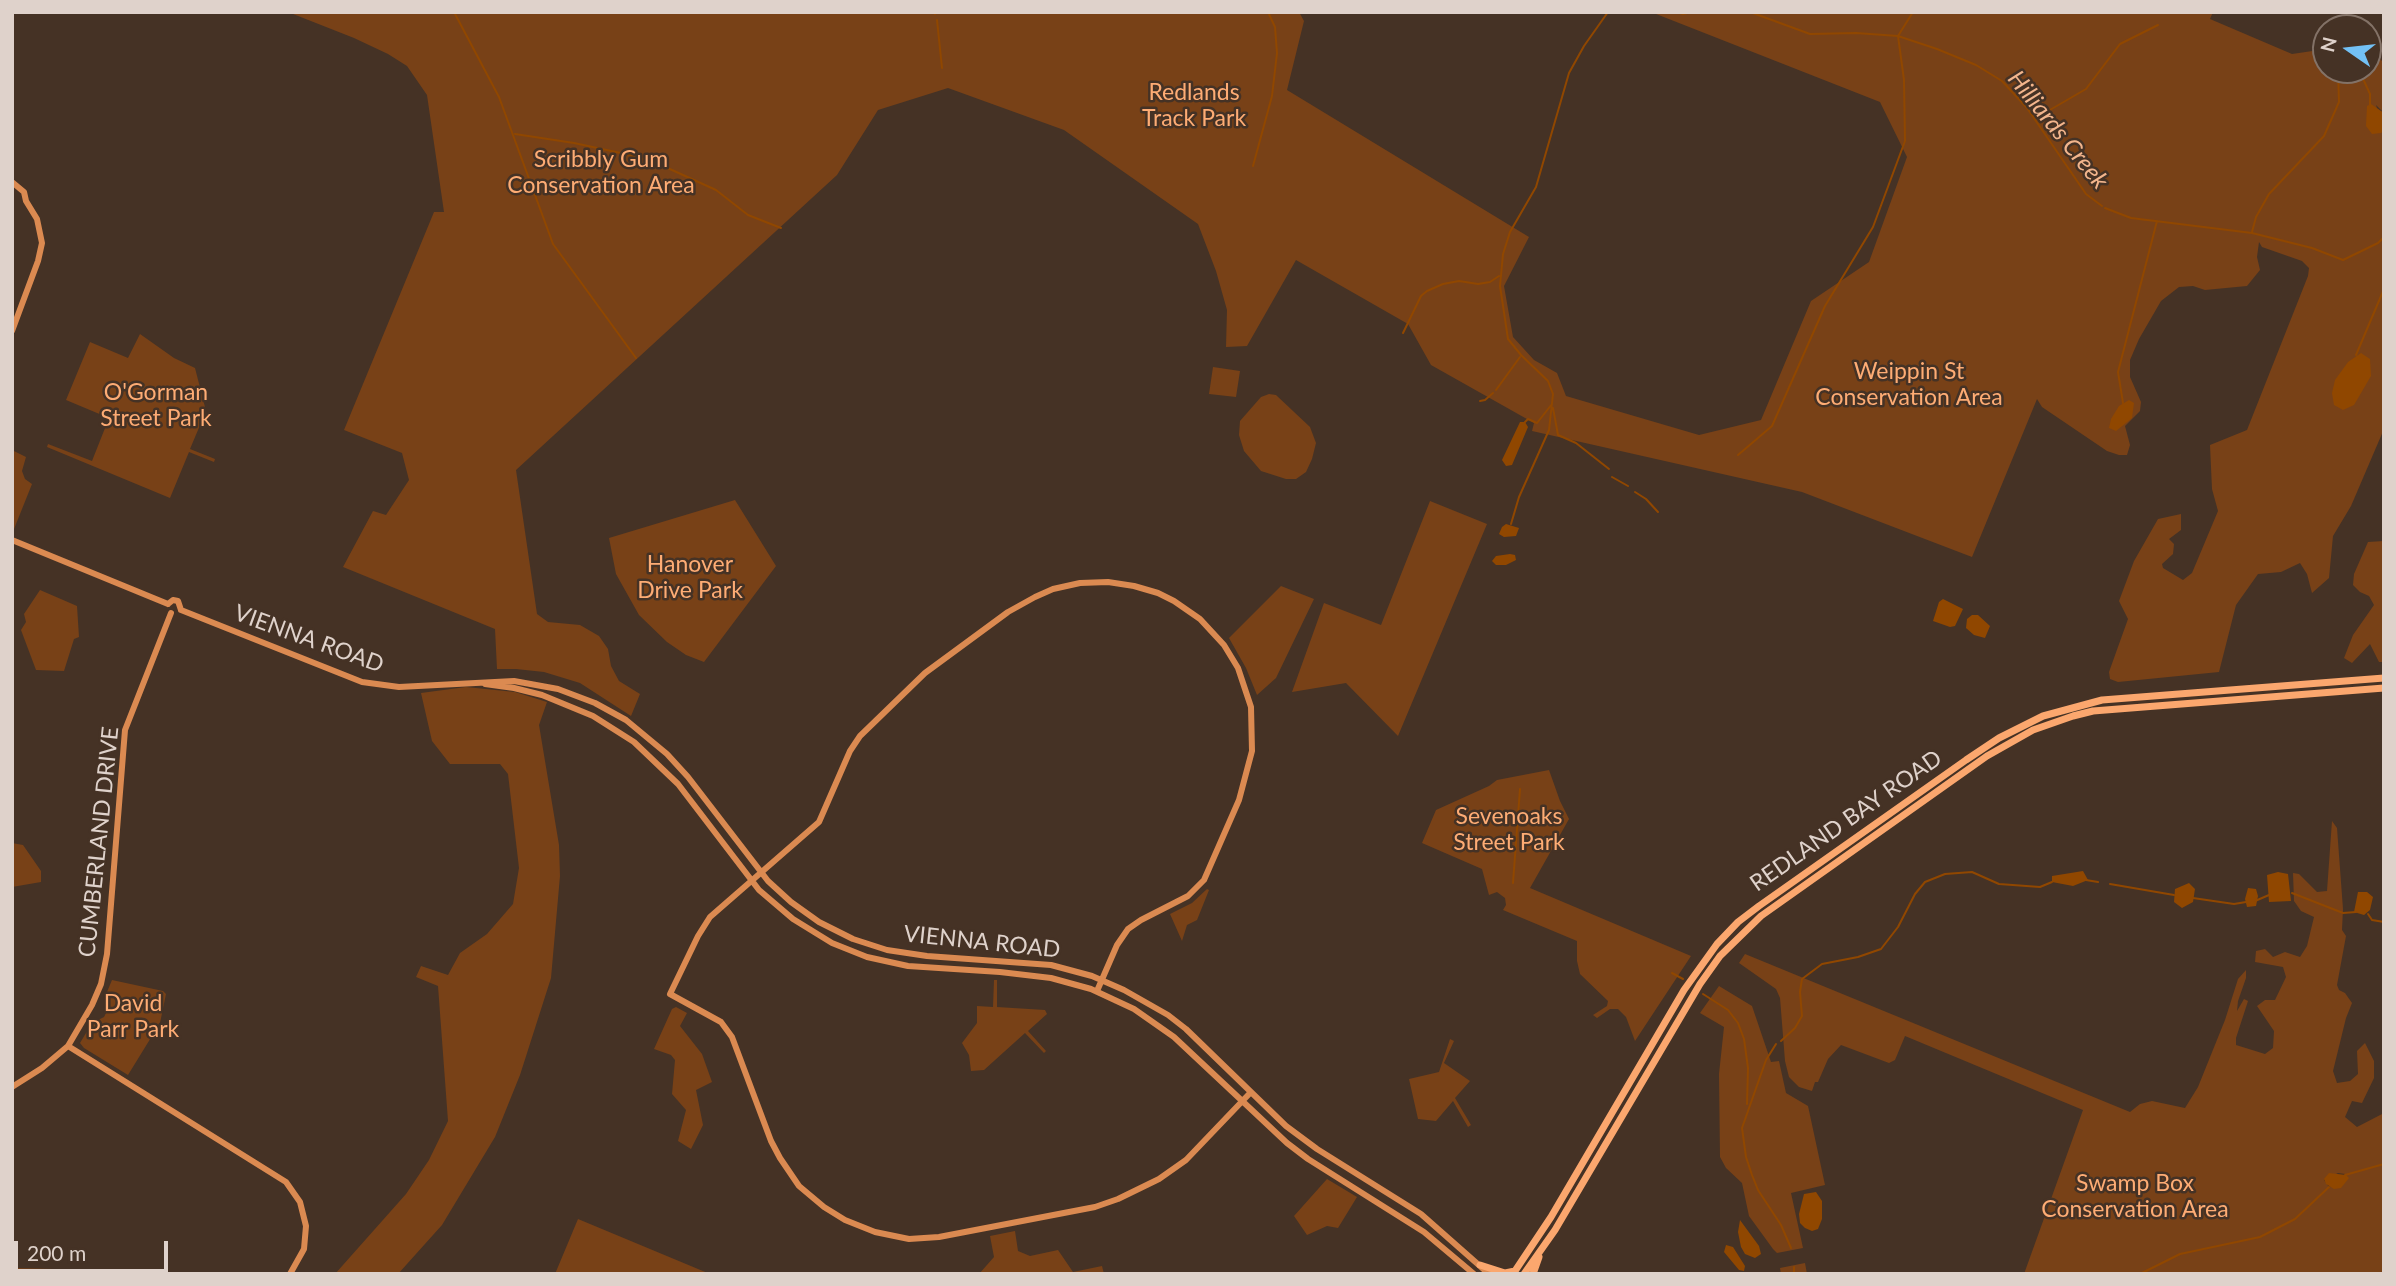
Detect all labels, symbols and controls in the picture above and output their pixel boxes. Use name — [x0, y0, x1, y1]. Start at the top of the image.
north arrow — [2312, 14, 2382, 84]
text: N — [2315, 34, 2341, 54]
water label: Hilliards Creek — [2002, 65, 2114, 195]
park label: Redlands Track Park — [1142, 79, 1246, 133]
park label: Scribbly Gum Conservation Area — [507, 146, 695, 200]
park label: Weippin St Conservation Area — [1815, 358, 2003, 412]
park label: O'Gorman Street Park — [100, 379, 212, 433]
park label: Hanover Drive Park — [637, 551, 743, 605]
street label: VIENNA ROAD — [230, 599, 388, 679]
street label: CUMBERLAND DRIVE — [73, 725, 125, 959]
street label: REDLAND BAY ROAD — [1745, 744, 1947, 898]
park label: Sevenoaks Street Park — [1453, 803, 1565, 857]
street label: VIENNA ROAD — [902, 920, 1062, 964]
park label: David Parr Park — [87, 990, 179, 1044]
park label: Swamp Box Conservation Area — [2041, 1170, 2229, 1224]
scale bar — [18, 1226, 172, 1270]
text: 200 m — [27, 1240, 86, 1265]

